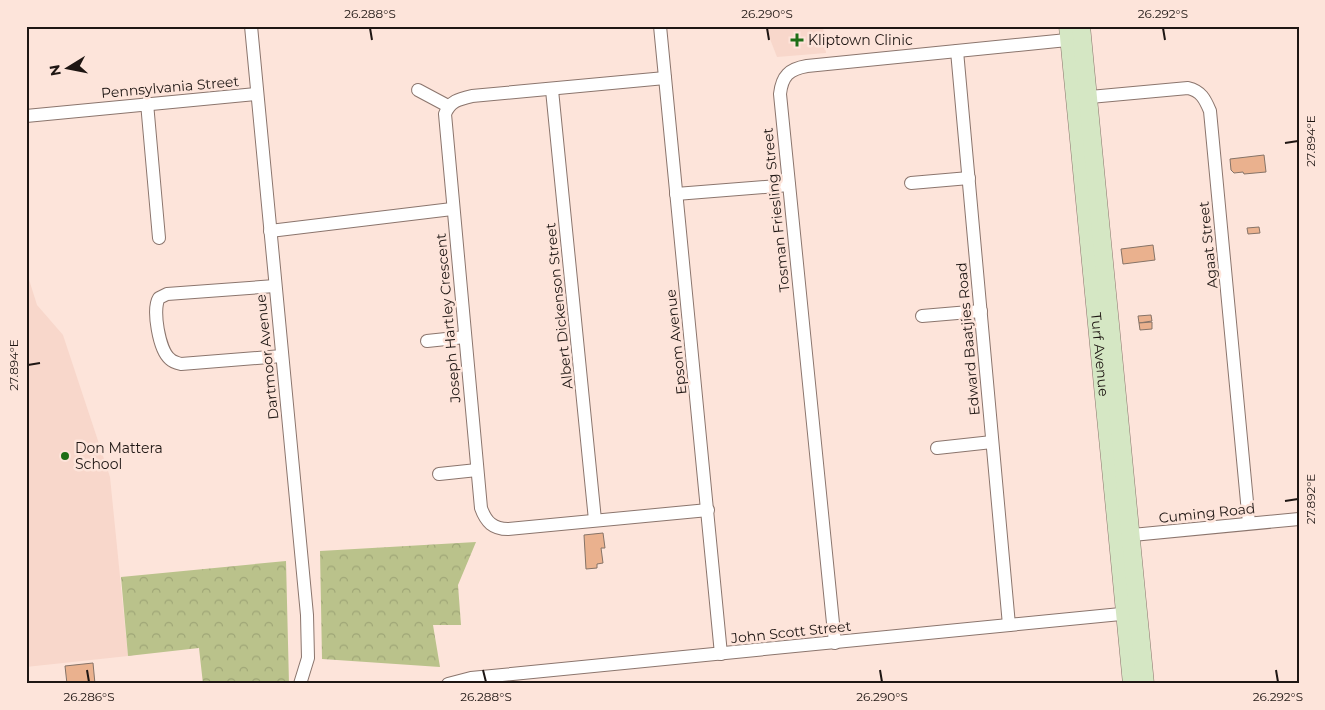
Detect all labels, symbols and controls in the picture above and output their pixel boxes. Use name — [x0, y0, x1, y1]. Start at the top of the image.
text: 26.288°S — [344, 6, 396, 21]
text: 26.290°S — [741, 6, 793, 21]
text: 26.292°S — [1138, 6, 1188, 21]
place label: Kliptown Clinic — [808, 31, 913, 49]
marker: Kliptown Clinic — [790, 33, 804, 47]
north arrow — [42, 42, 92, 92]
text: N — [45, 63, 65, 77]
street label: Pennsylvania Street — [100, 72, 240, 102]
text: 27.894°E — [1303, 115, 1318, 167]
street label: Tosman Friesling Street — [758, 127, 794, 293]
street label: Agaat Street — [1194, 200, 1222, 290]
street label: Albert Dickenson Street — [541, 222, 577, 390]
street label: Joseph Hartley Crescent — [432, 232, 464, 405]
street label: Edward Baatjies Road — [952, 262, 984, 416]
street label: Epsom Avenue — [662, 288, 690, 396]
street label: Dartmoor Avenue — [251, 293, 283, 421]
street label: Turf Avenue — [1087, 312, 1113, 397]
text: 27.894°E — [6, 339, 21, 391]
place label: Don Mattera School — [75, 439, 163, 473]
marker: Don Mattera School — [59, 450, 71, 462]
text: 27.892°E — [1303, 474, 1318, 524]
street label: Cuming Road — [1158, 499, 1256, 527]
street label: John Scott Street — [729, 617, 852, 647]
text: 26.286°S — [63, 689, 115, 704]
text: 26.288°S — [460, 689, 512, 704]
text: 26.290°S — [856, 689, 908, 704]
text: 26.292°S — [1253, 689, 1303, 704]

